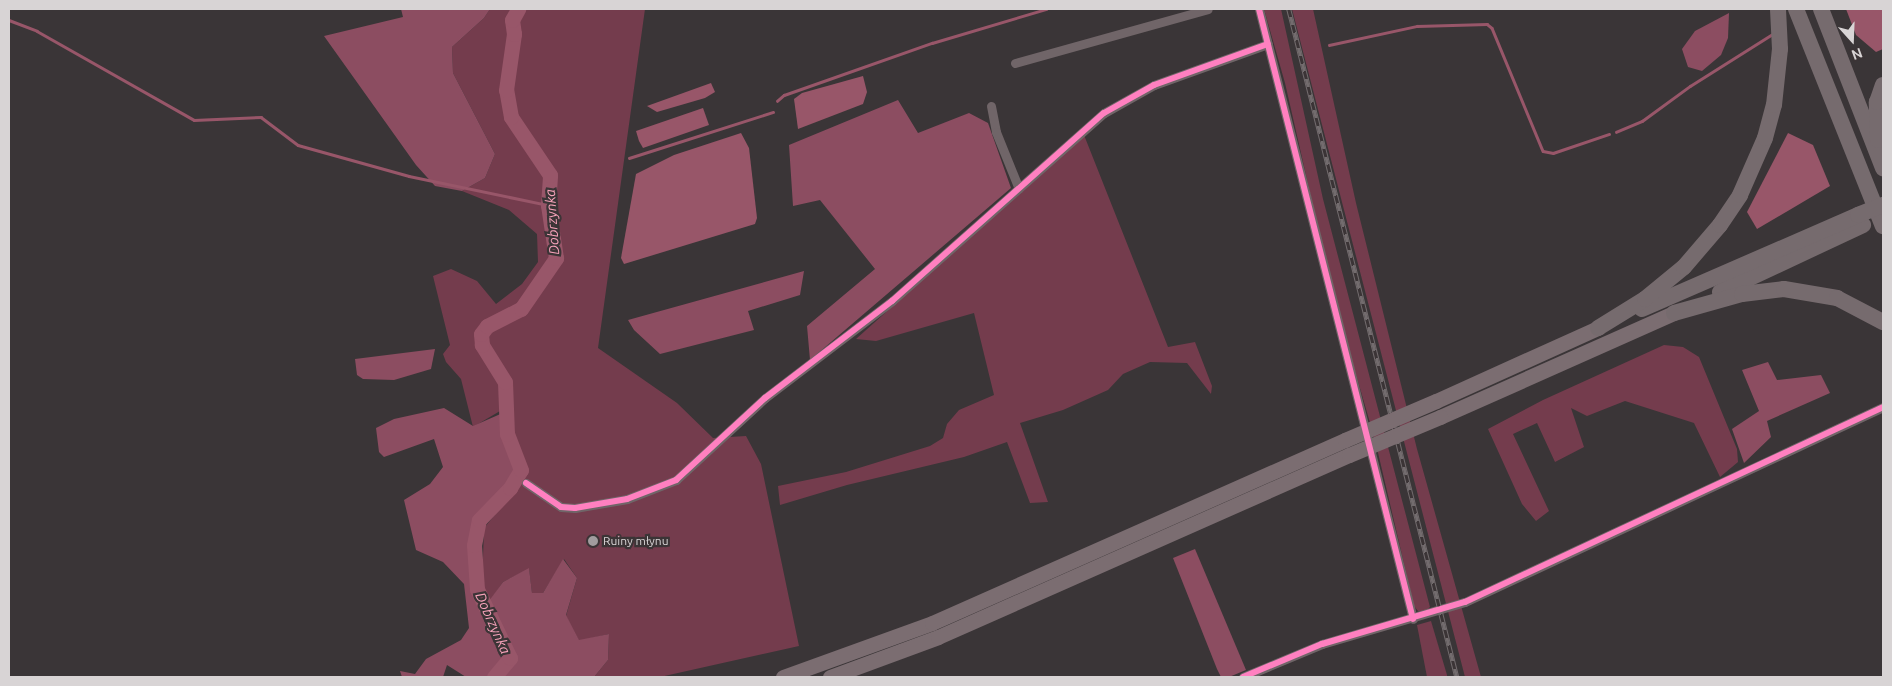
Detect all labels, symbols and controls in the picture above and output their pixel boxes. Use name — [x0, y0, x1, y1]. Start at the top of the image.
north arrow — [1827, 15, 1877, 65]
text: N — [1849, 45, 1865, 63]
water label: Dobrzynka — [541, 189, 563, 255]
place label: Ruiny młynu — [603, 534, 669, 548]
marker: Ruiny młynu — [587, 535, 599, 547]
water label: Dobrzynka — [472, 590, 514, 656]

